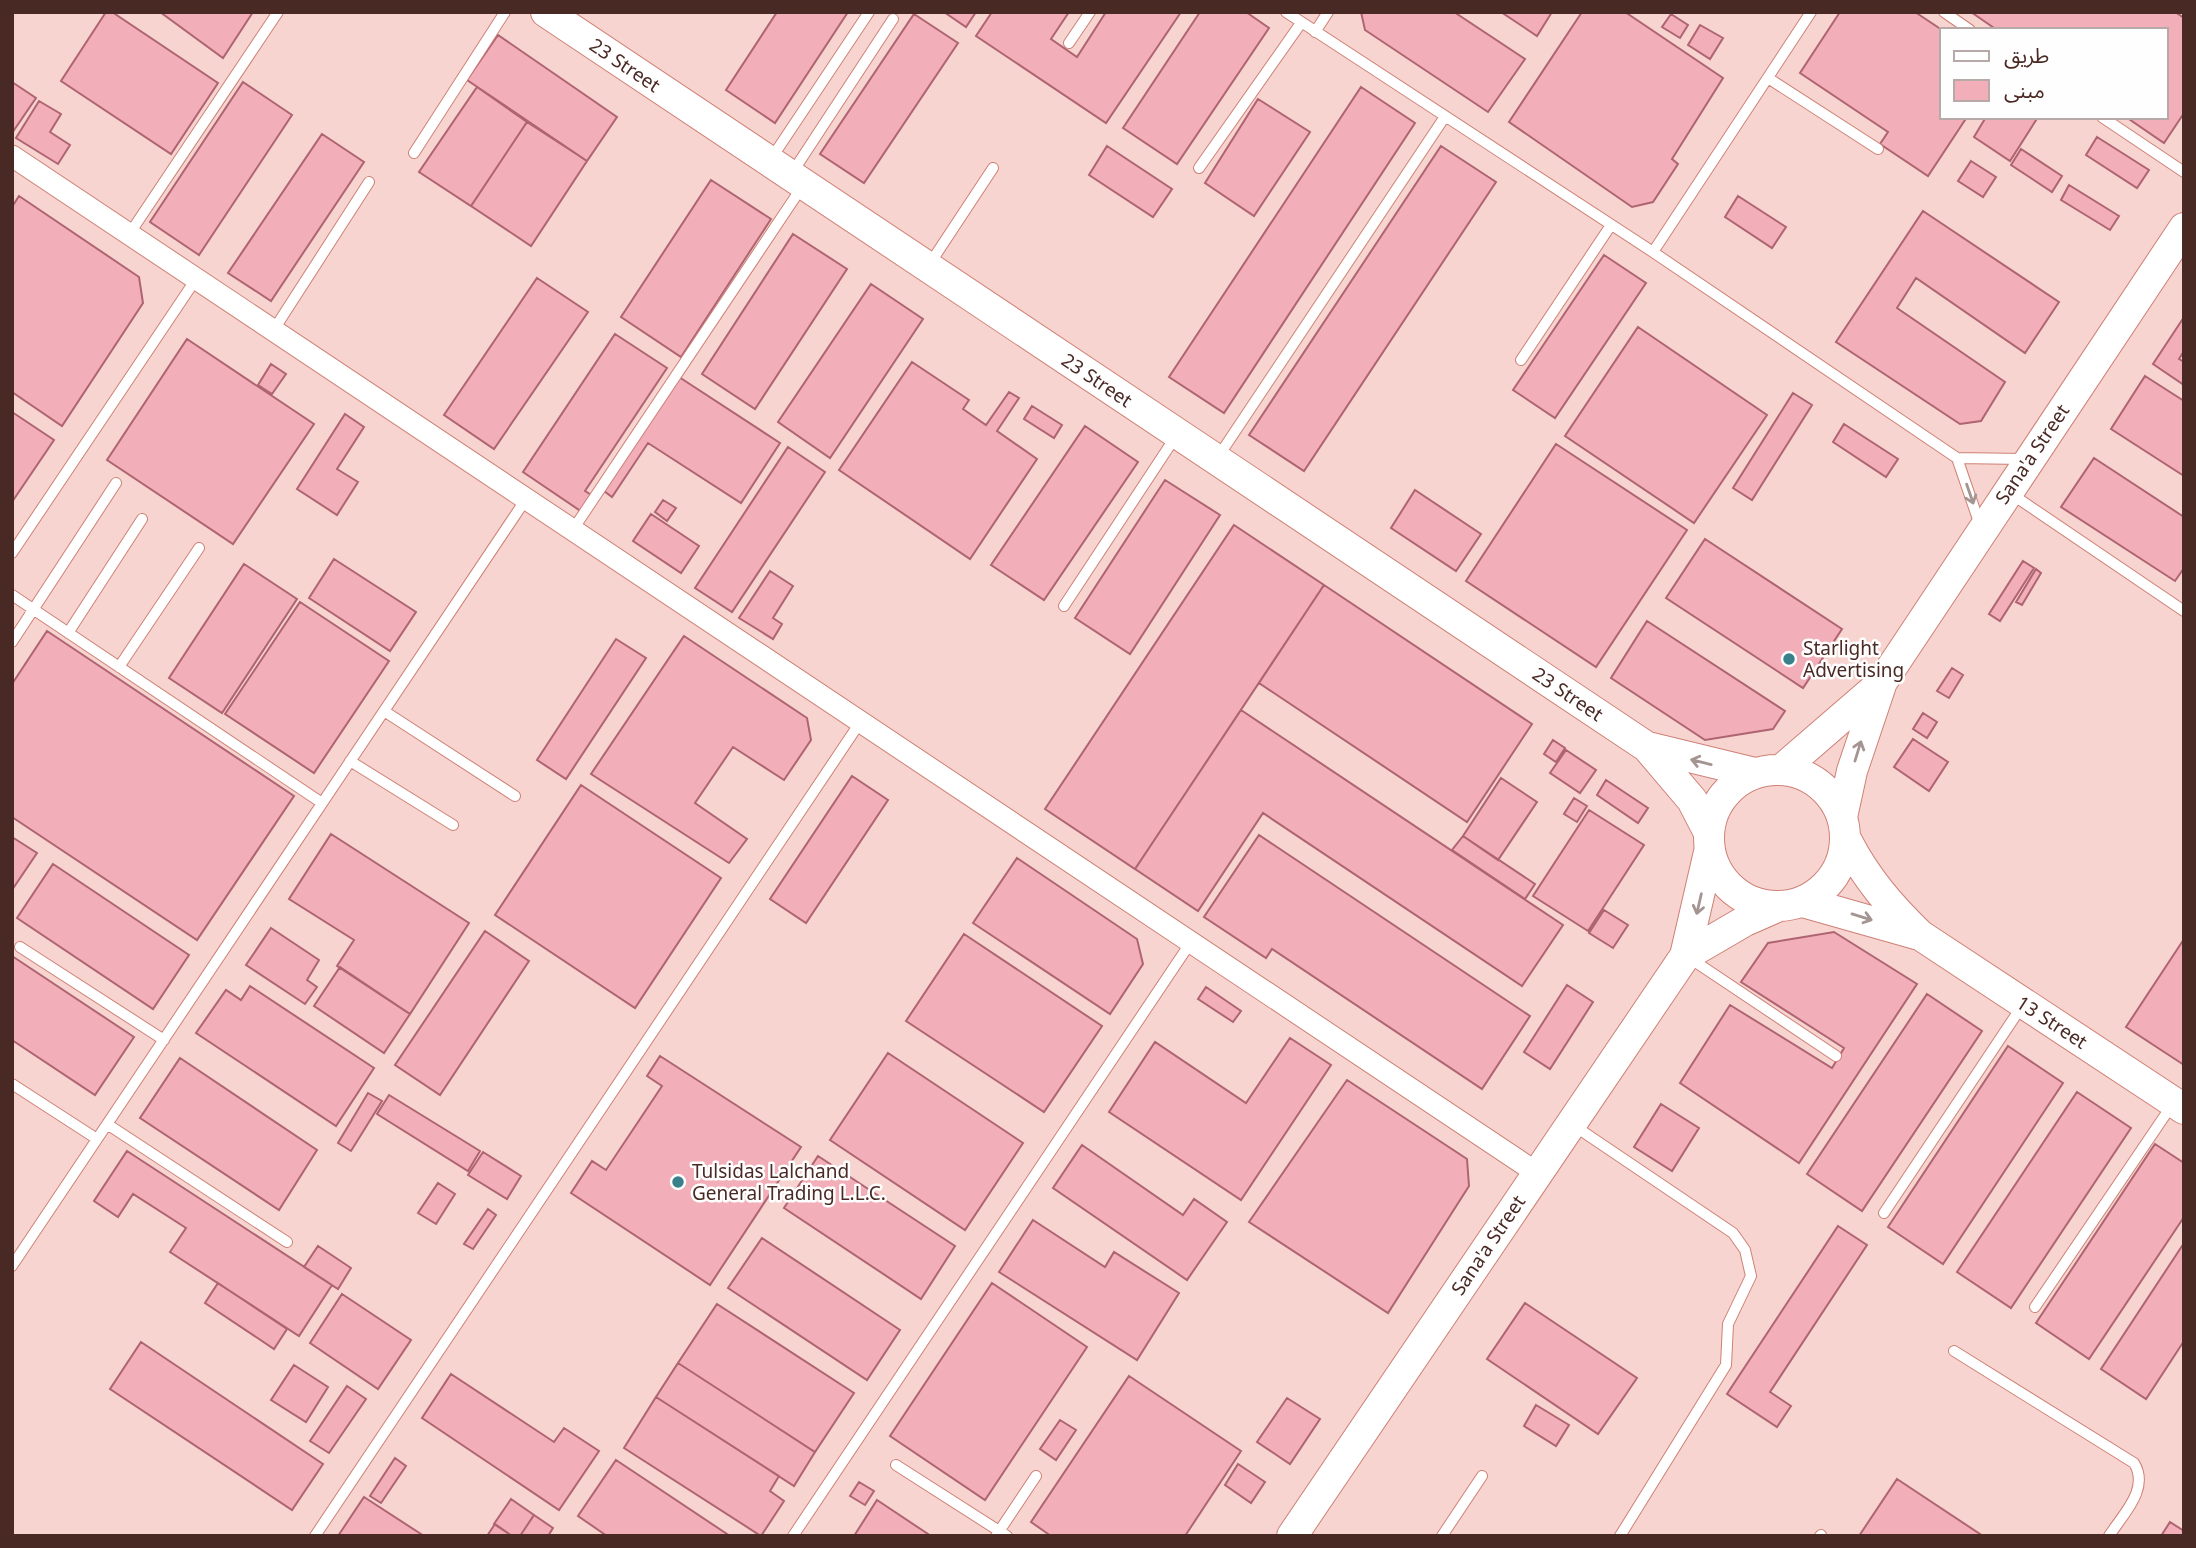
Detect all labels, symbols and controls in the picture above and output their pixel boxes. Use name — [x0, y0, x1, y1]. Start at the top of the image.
legend — [1940, 28, 2168, 119]
street label: 23 Street — [585, 32, 665, 98]
text: طريق — [2004, 41, 2049, 69]
text: مبنى — [2004, 76, 2045, 104]
street label: 23 Street — [1057, 347, 1137, 413]
street label: Sana'a Street — [1989, 399, 2075, 509]
one-way arrow — [1964, 483, 1977, 505]
place label: Starlight Advertising — [1803, 635, 1904, 683]
marker: Starlight Advertising — [1781, 651, 1797, 667]
street label: 23 Street — [1528, 661, 1608, 727]
one-way arrow — [1853, 740, 1866, 762]
one-way arrow — [1690, 755, 1713, 768]
one-way arrow — [1692, 892, 1705, 915]
one-way arrow — [1850, 912, 1872, 924]
street label: 13 Street — [2011, 989, 2093, 1055]
place label: Tulsidas Lalchand General Trading L.L.C. — [692, 1158, 886, 1206]
marker: Tulsidas Lalchand General Trading L.L.C. — [670, 1174, 686, 1190]
street label: Sana'a Street — [1445, 1190, 1531, 1300]

